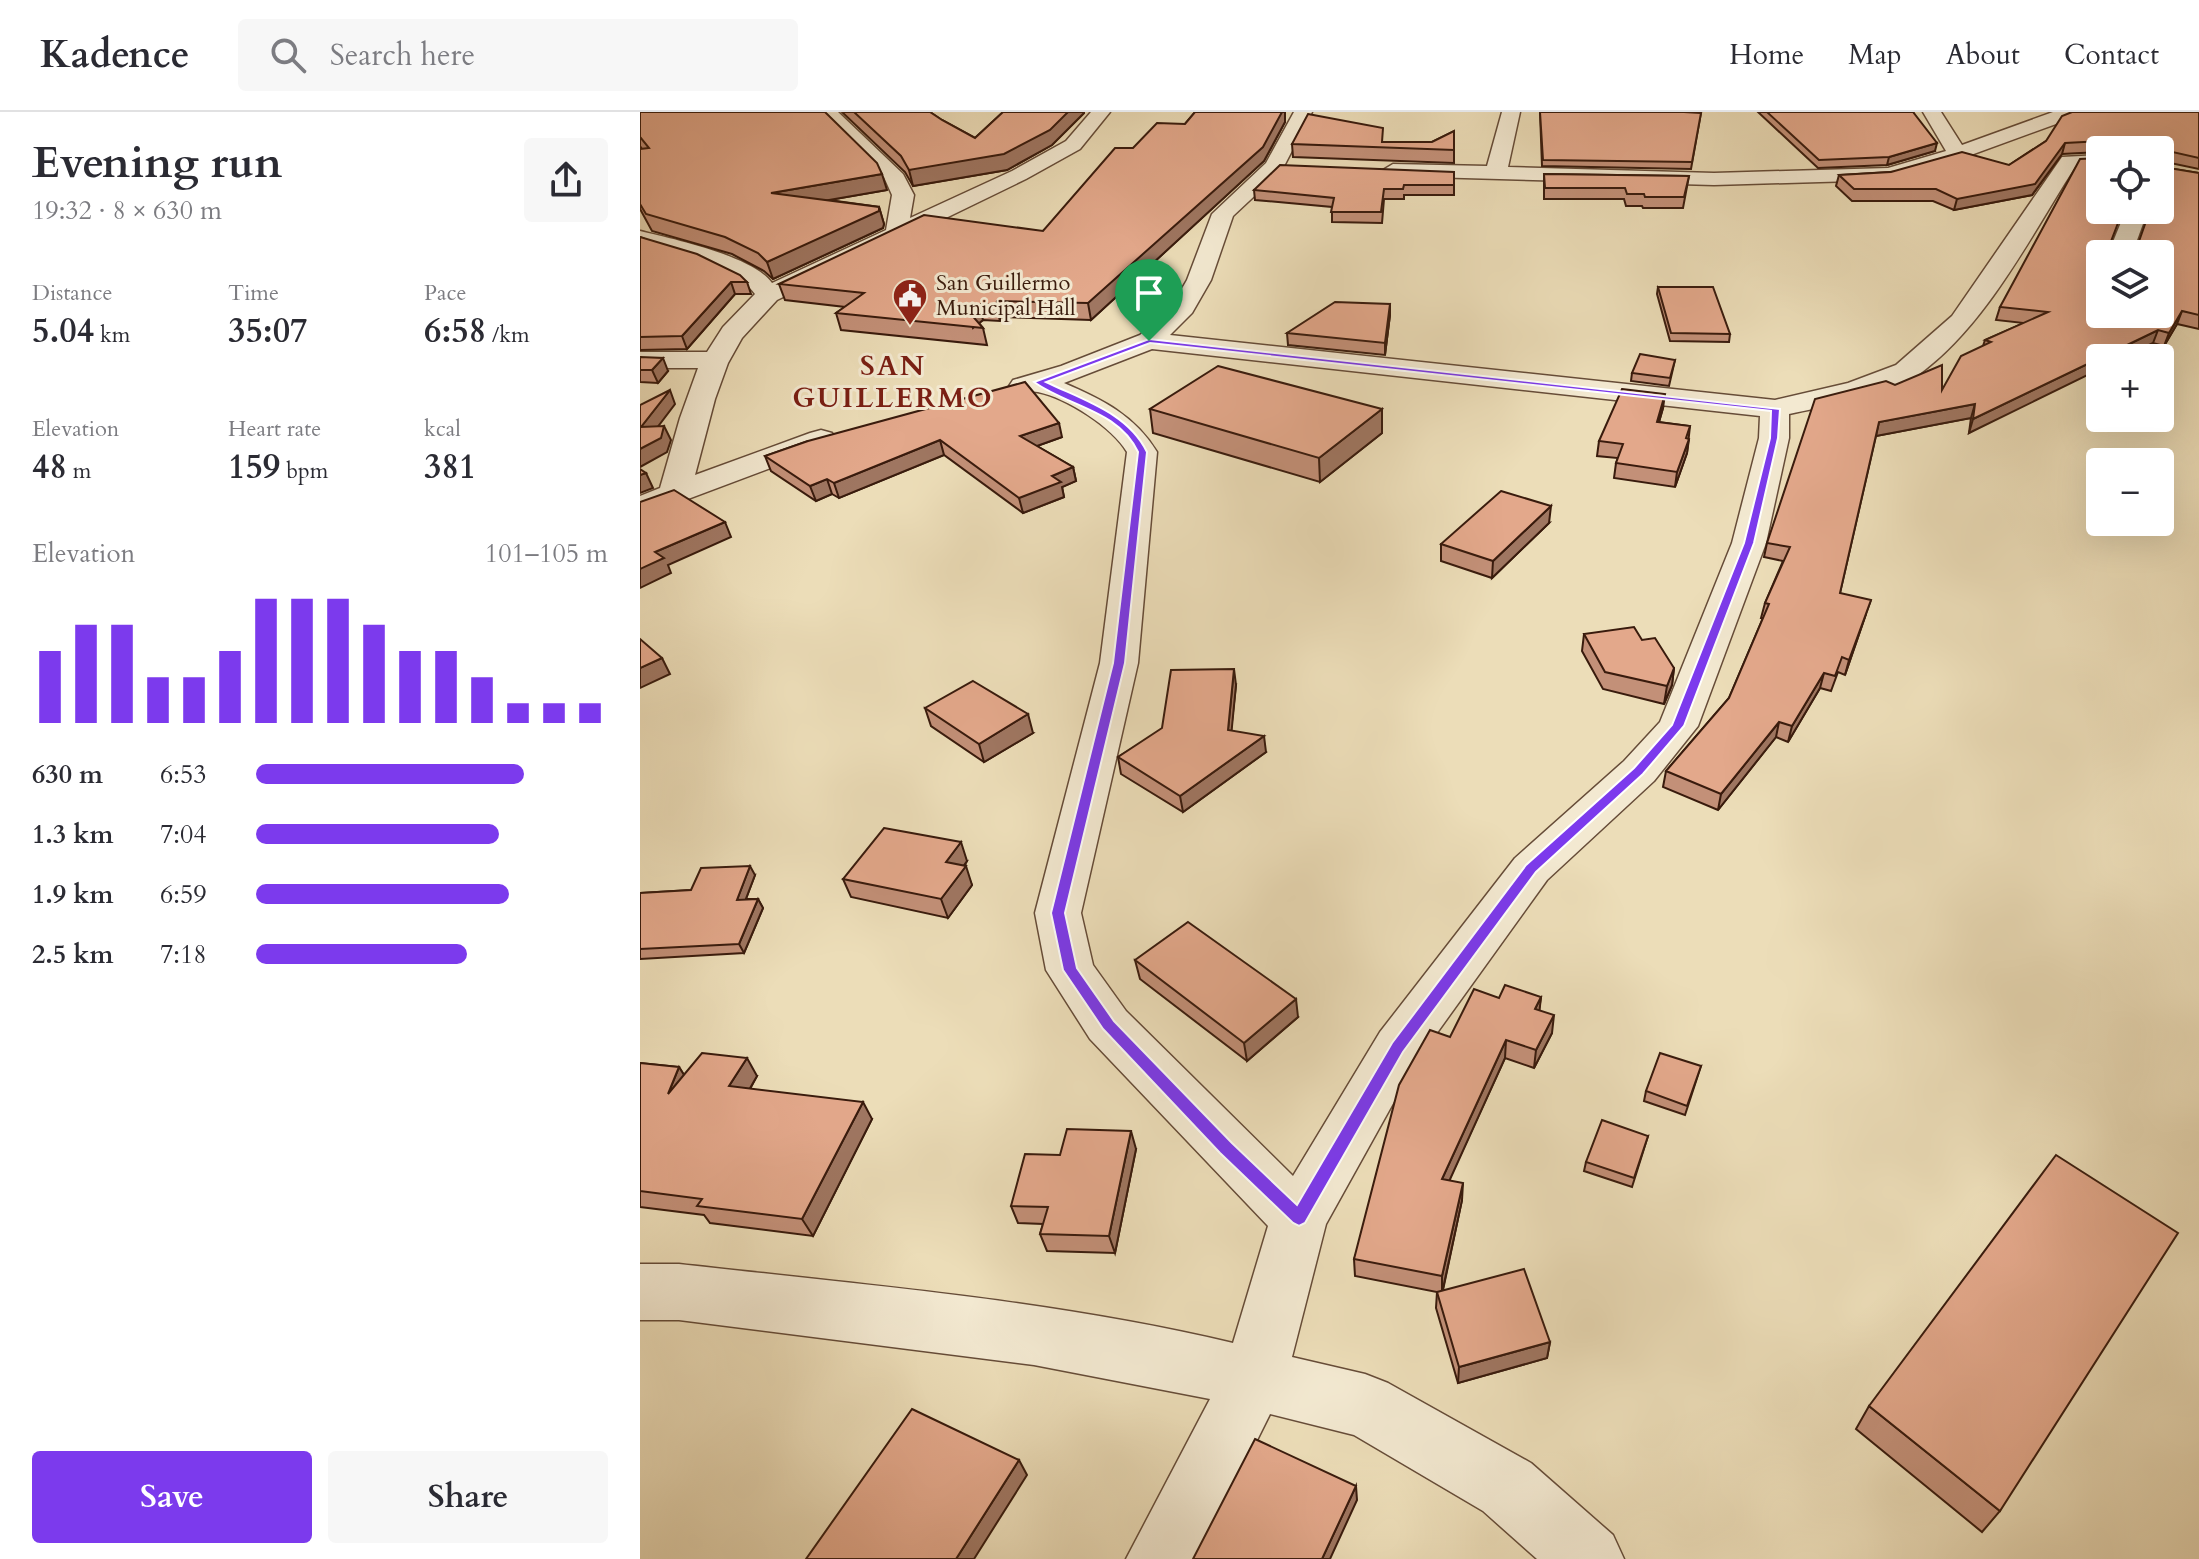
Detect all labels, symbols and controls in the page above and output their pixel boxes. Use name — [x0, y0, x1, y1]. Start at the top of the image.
search box — [238, 19, 798, 91]
text: Kadence — [40, 29, 190, 81]
icon: search — [266, 33, 310, 77]
text: Search here — [330, 35, 475, 76]
text: Home — [1729, 36, 1804, 74]
text: Map — [1848, 36, 1902, 74]
text: About — [1946, 36, 2020, 74]
text: Contact — [2064, 36, 2159, 74]
text: Evening run — [32, 133, 282, 193]
map controls — [2086, 136, 2174, 536]
button: locate — [2086, 136, 2174, 224]
button: share — [524, 138, 608, 222]
text: 19:32 · 8 × 630 m — [32, 193, 222, 228]
button: layers — [2086, 240, 2174, 328]
pin — [1115, 259, 1183, 341]
place label: San Guillermo Municipal Hall — [936, 268, 1076, 323]
icon: arrive — [1127, 271, 1171, 315]
public building icon: San Guillermo Municipal Hall — [891, 277, 929, 327]
text: Distance — [32, 278, 112, 308]
text: Time — [228, 278, 279, 308]
text: Pace — [424, 278, 467, 308]
text: 5.04 — [32, 308, 94, 354]
text: 35:07 — [228, 308, 308, 354]
text: 6:58 — [424, 308, 486, 354]
text: km — [94, 320, 130, 350]
text: /km — [486, 320, 530, 350]
button: + — [2086, 344, 2174, 432]
district label: SAN GUILLERMO — [792, 347, 994, 417]
text: Elevation — [32, 414, 119, 444]
text: Heart rate — [228, 414, 321, 444]
text: kcal — [424, 414, 461, 444]
text: 48 — [32, 444, 67, 490]
text: 159 — [228, 444, 280, 490]
text: 381 — [424, 444, 476, 490]
button: − — [2086, 448, 2174, 536]
text: m — [67, 456, 91, 486]
text: bpm — [280, 456, 328, 486]
text: Elevation — [32, 536, 135, 571]
text: 101–105 m — [485, 536, 608, 571]
text: 630 m — [32, 757, 103, 792]
text: 6:53 — [160, 757, 207, 792]
text: 1.3 km — [32, 817, 113, 852]
text: 7:04 — [160, 817, 207, 852]
text: 1.9 km — [32, 877, 113, 912]
text: 6:59 — [160, 877, 207, 912]
text: 2.5 km — [32, 937, 113, 972]
text: 7:18 — [160, 937, 207, 972]
button: Save — [32, 1451, 312, 1543]
button: Share — [328, 1451, 608, 1543]

